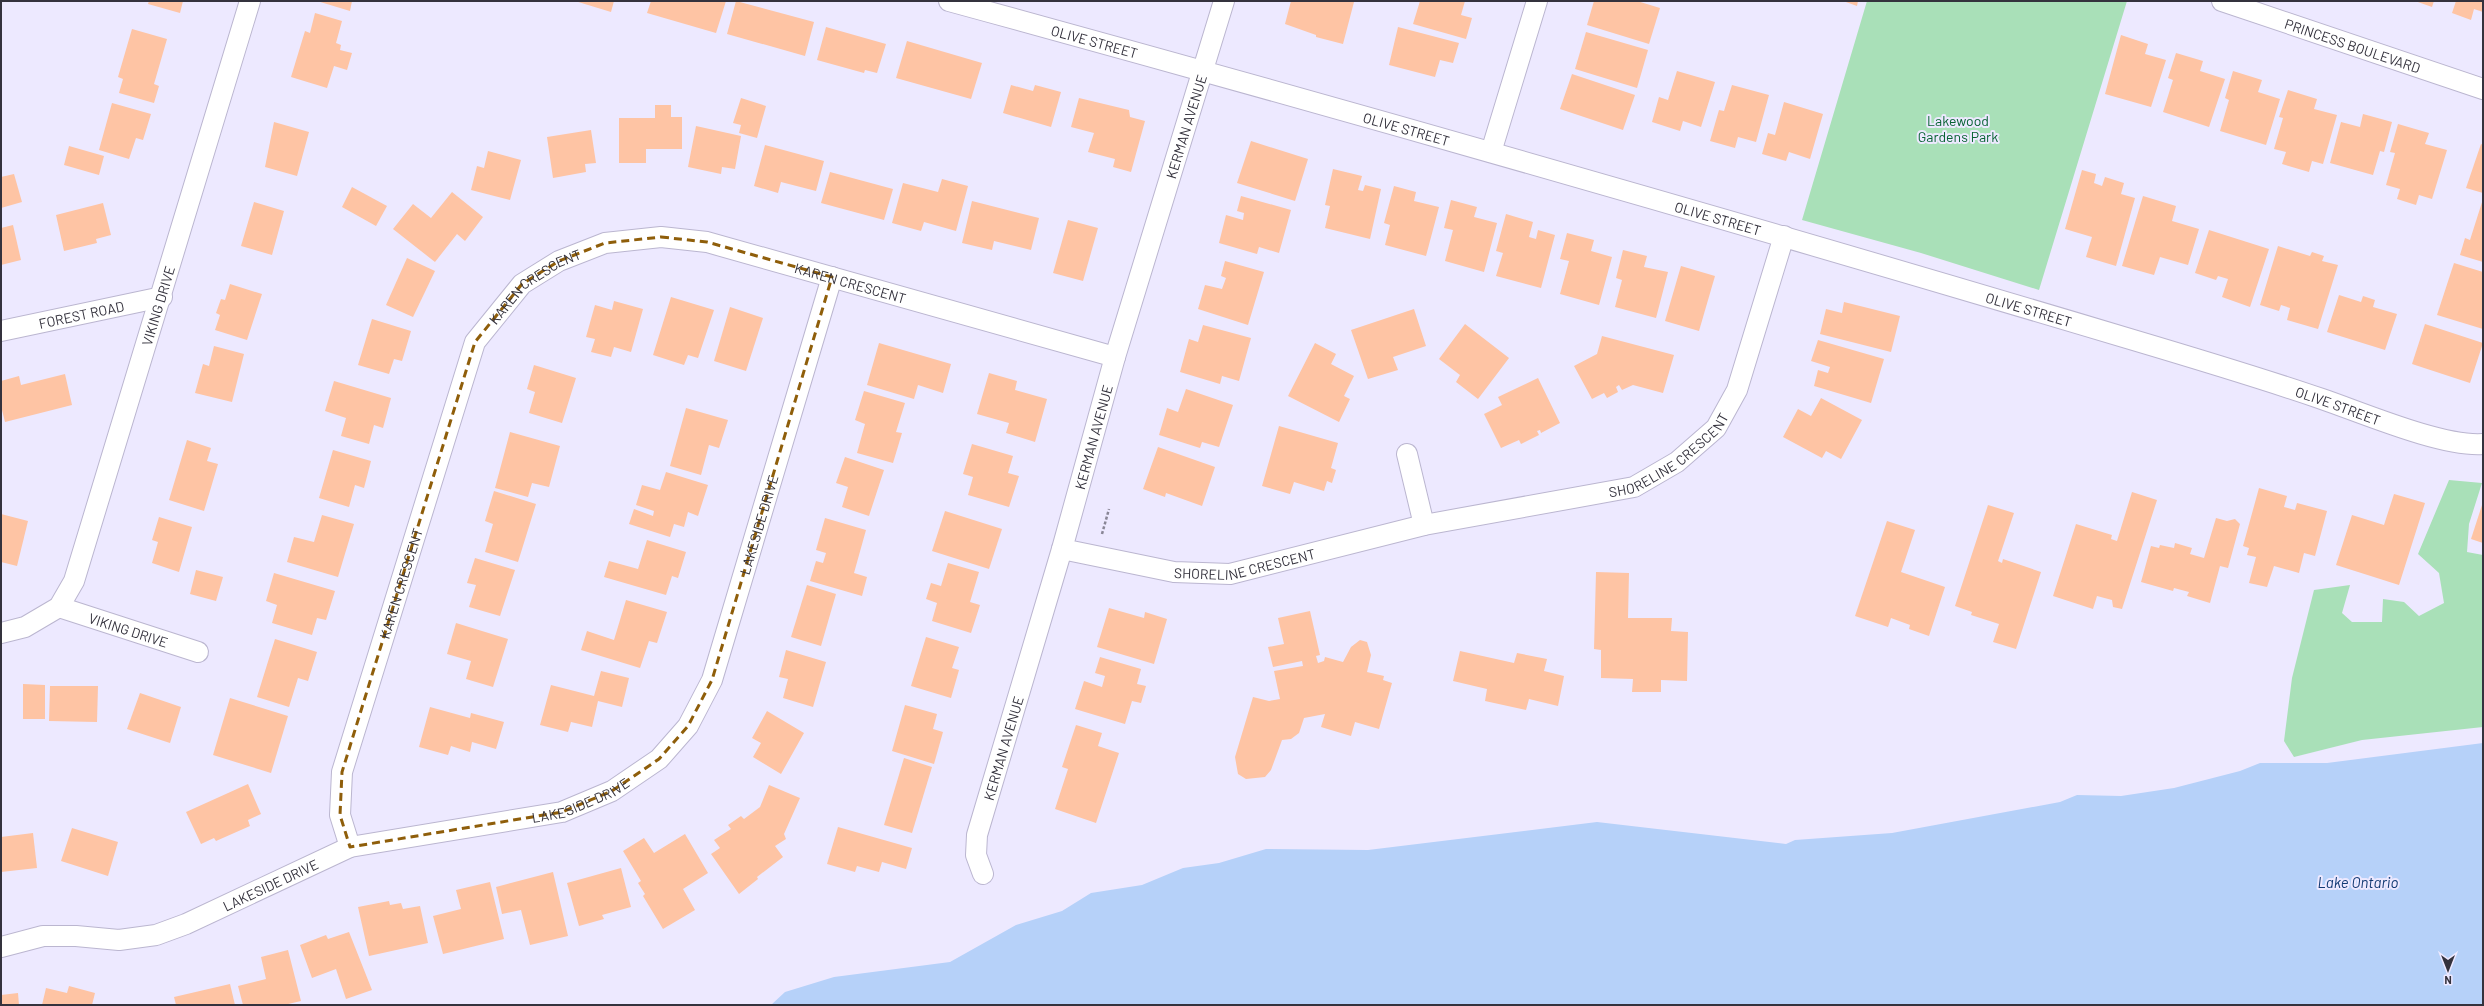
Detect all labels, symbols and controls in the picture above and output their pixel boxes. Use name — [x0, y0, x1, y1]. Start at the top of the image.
street label: PRINCESS BOULEVARD — [2283, 14, 2423, 76]
street label: OLIVE STREET — [1049, 21, 1140, 61]
street label: KERMAN AVENUE — [1162, 72, 1210, 180]
street label: OLIVE STREET — [1361, 108, 1452, 149]
park label: Lakewood Gardens Park — [1918, 112, 1998, 145]
street label: OLIVE STREET — [1673, 197, 1763, 238]
street label: KAREN CRESCENT — [485, 245, 583, 327]
street label: KAREN CRESCENT — [793, 259, 908, 306]
street label: VIKING DRIVE — [137, 264, 178, 347]
street label: OLIVE STREET — [1984, 288, 2074, 330]
street label: FOREST ROAD — [37, 297, 125, 331]
street label: OLIVE STREET — [2294, 382, 2383, 428]
street label: KERMAN AVENUE — [1070, 383, 1116, 491]
street label: SHORELINE CRESCENT — [1607, 410, 1731, 500]
street label: LAKESIDE DRIVE — [735, 473, 781, 577]
street label: KAREN CRESCENT — [375, 526, 425, 641]
street label: SHORELINE CRESCENT — [1174, 544, 1317, 583]
street label: VIKING DRIVE — [87, 609, 170, 650]
street label: KERMAN AVENUE — [979, 694, 1026, 802]
street label: LAKESIDE DRIVE — [530, 774, 632, 825]
street label: LAKESIDE DRIVE — [220, 855, 321, 914]
water label: Lake Ontario — [2318, 873, 2398, 891]
north arrow — [2428, 950, 2468, 990]
text: N — [2444, 974, 2452, 987]

